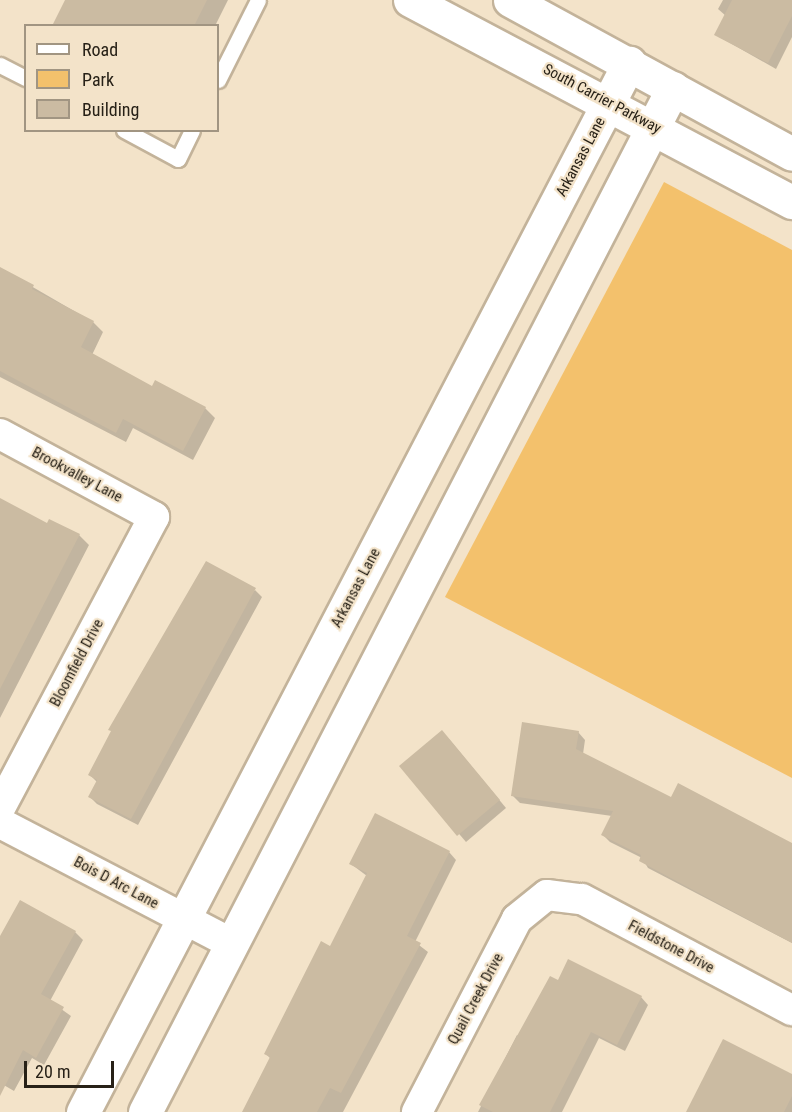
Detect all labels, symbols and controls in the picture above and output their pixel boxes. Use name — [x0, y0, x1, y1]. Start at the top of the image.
legend — [24, 24, 219, 132]
text: Road — [82, 39, 118, 60]
street label: South Carrier Parkway — [540, 60, 664, 138]
text: Park — [82, 69, 114, 90]
text: Building — [82, 99, 139, 120]
street label: Arkansas Lane — [553, 114, 609, 200]
street label: Brookvalley Lane — [29, 444, 125, 506]
street label: Arkansas Lane — [328, 545, 384, 631]
street label: Bloomfield Drive — [46, 616, 108, 710]
street label: Bois D Arc Lane — [70, 853, 162, 913]
street label: Fieldstone Drive — [625, 917, 717, 977]
street label: Quail Creek Drive — [444, 950, 508, 1048]
scale bar — [27, 1049, 117, 1087]
text: 20 m — [35, 1061, 70, 1082]

